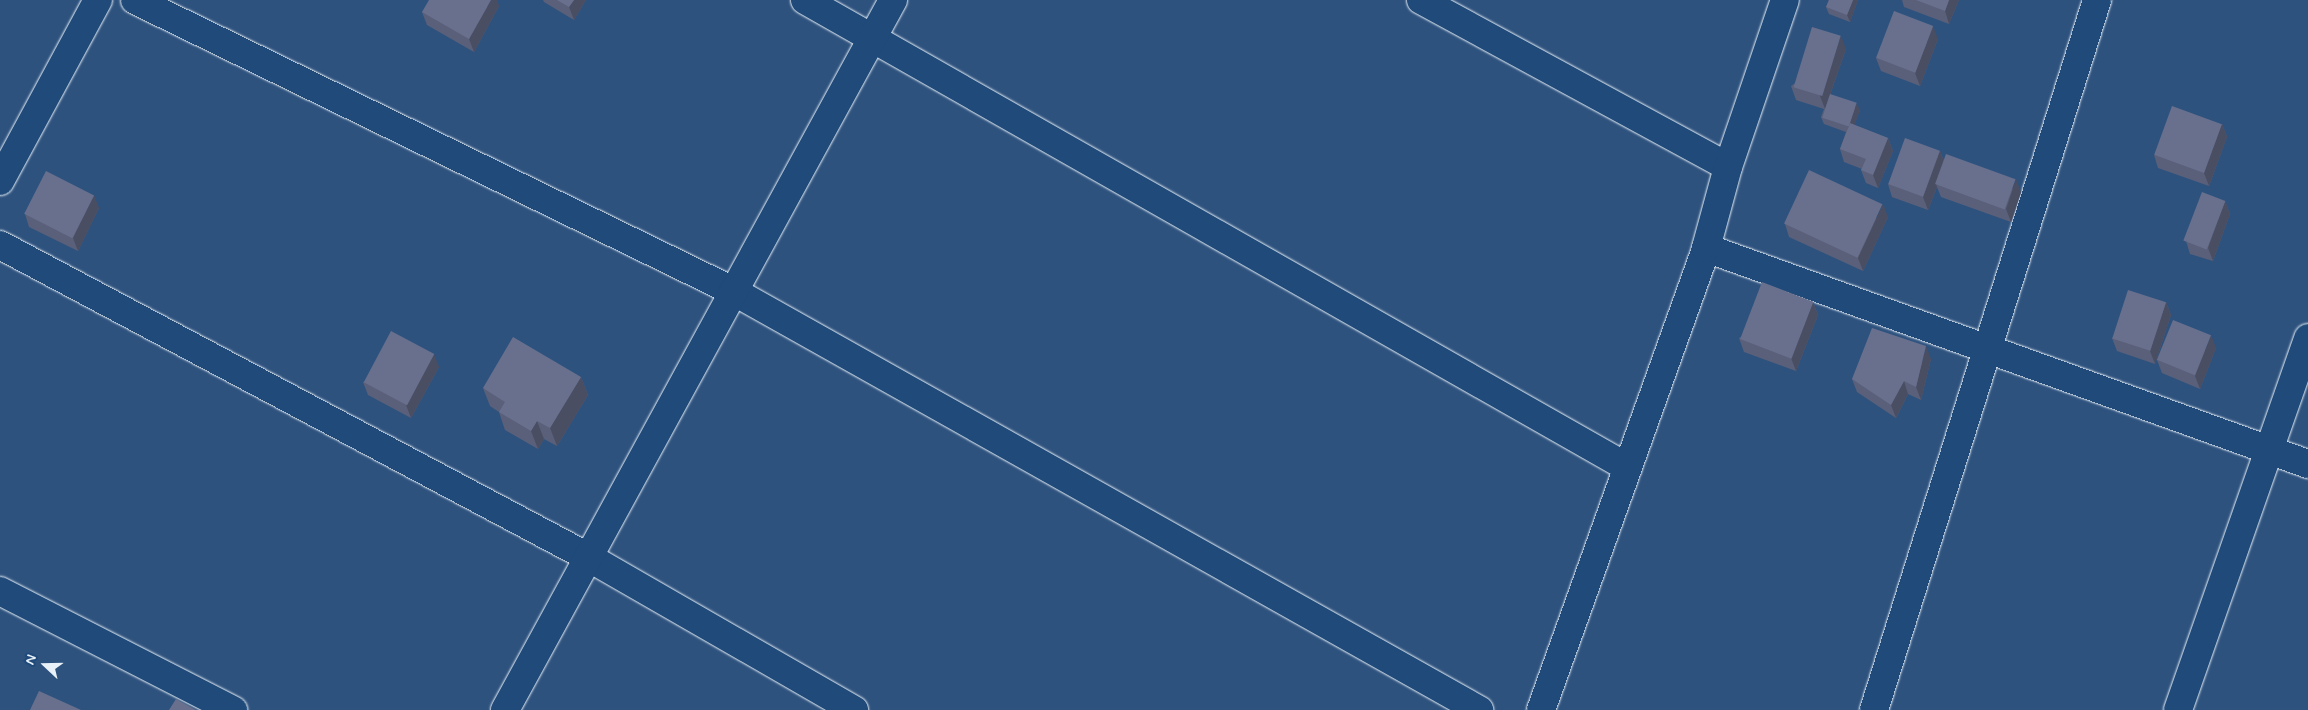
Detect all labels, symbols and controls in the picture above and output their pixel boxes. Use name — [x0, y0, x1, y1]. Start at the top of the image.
north arrow — [20, 640, 70, 690]
text: N — [21, 652, 41, 667]

